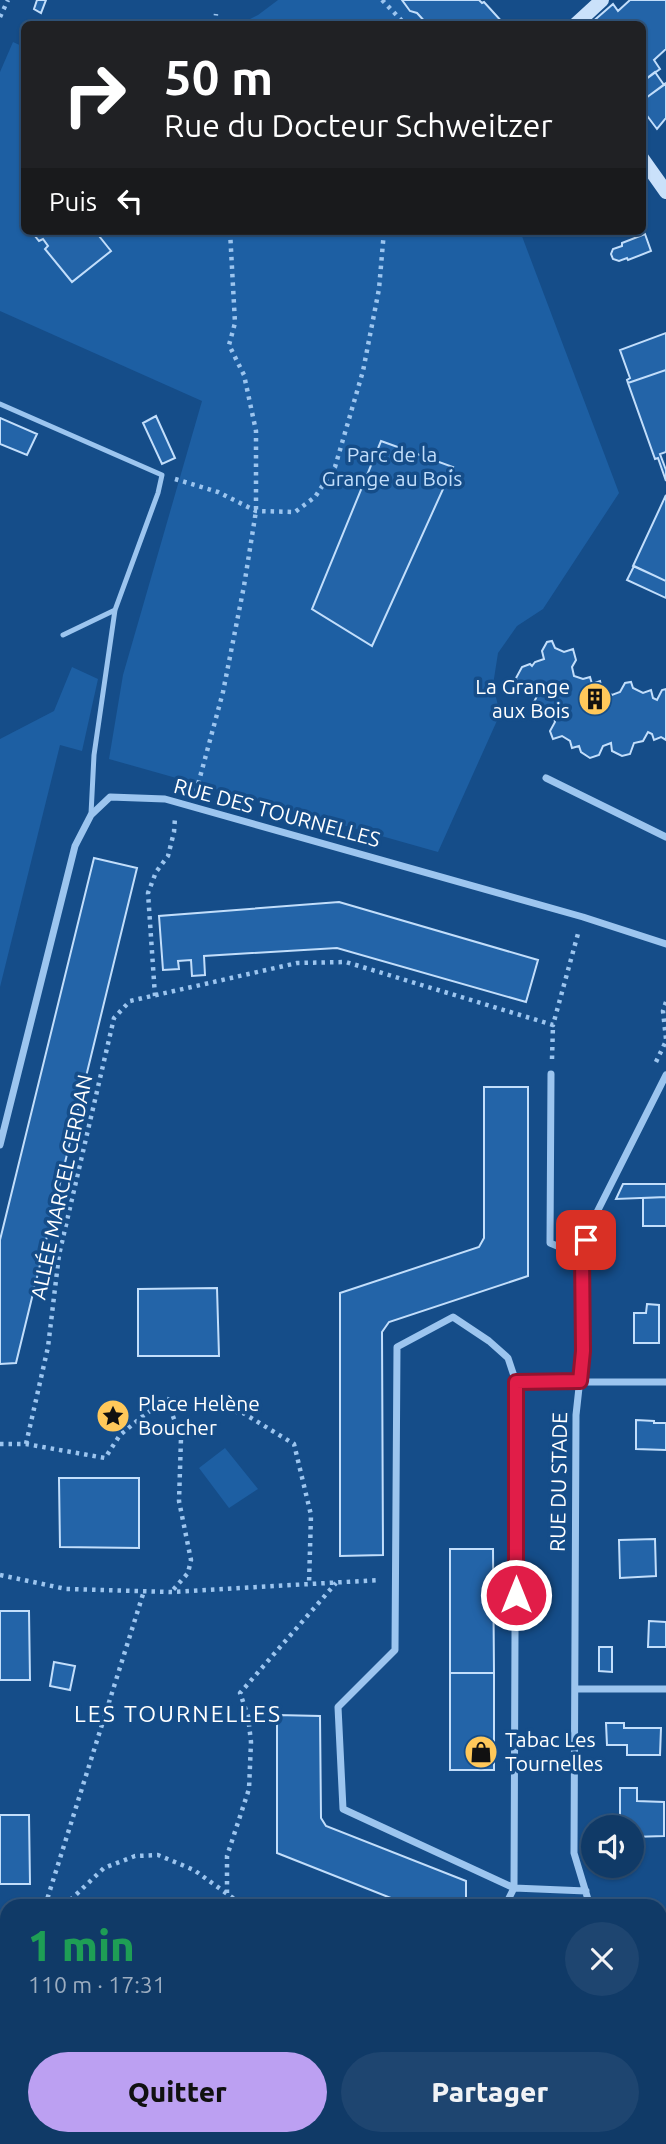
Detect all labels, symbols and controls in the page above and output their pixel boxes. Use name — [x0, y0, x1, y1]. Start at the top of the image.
icon: right — [49, 49, 140, 140]
text: 50 m — [164, 49, 273, 104]
text: Rue du Docteur Schweitzer — [164, 107, 553, 143]
icon: left — [111, 182, 149, 220]
text: Puis — [49, 187, 97, 216]
park label: Parc de la Grange au Bois — [322, 442, 462, 490]
place label: La Grange aux Bois — [475, 674, 570, 722]
building icon: La Grange aux Bois — [576, 680, 614, 718]
street label: RUE DES TOURNELLES — [172, 773, 383, 851]
street label: ALLÉE MARCEL CERDAN — [25, 1072, 97, 1301]
pin — [556, 1210, 616, 1270]
icon: arrive — [567, 1221, 605, 1259]
place label: Place Helène Boucher — [138, 1391, 260, 1439]
place icon: Place Helène Boucher — [94, 1397, 132, 1435]
street label: RUE DU STADE — [545, 1412, 571, 1552]
position arrow — [479, 1558, 553, 1632]
district label: LES TOURNELLES — [74, 1701, 282, 1726]
place label: Tabac Les Tournelles — [505, 1727, 603, 1775]
shop icon: Tabac Les Tournelles — [462, 1733, 500, 1771]
map controls — [581, 1815, 644, 1878]
button: sound — [581, 1815, 644, 1878]
text: 1 min — [28, 1922, 135, 1969]
button: close — [565, 1922, 639, 1996]
text: 110 m · 17:31 — [28, 1972, 166, 1997]
button: Quitter — [28, 2052, 327, 2132]
button: Partager — [341, 2052, 639, 2132]

